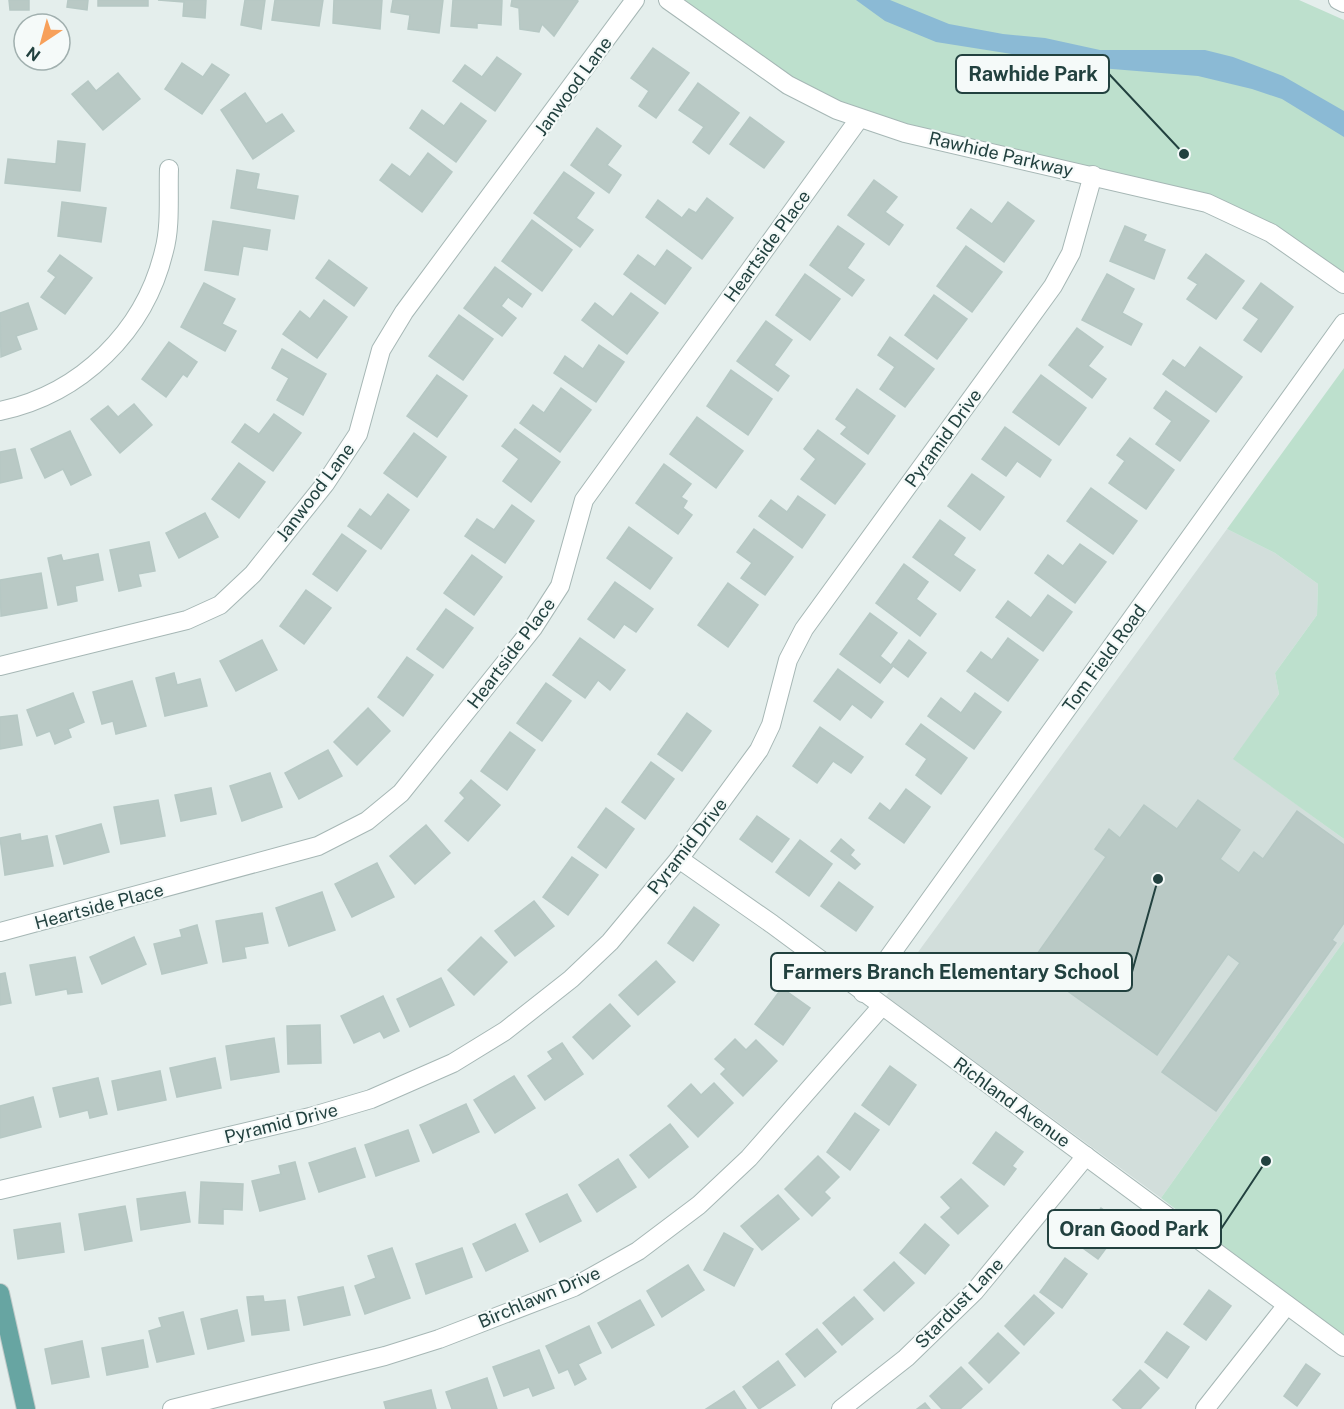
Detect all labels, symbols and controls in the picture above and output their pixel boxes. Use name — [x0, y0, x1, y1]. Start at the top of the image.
north arrow — [12, 12, 72, 72]
street label: Janwood Lane — [530, 33, 616, 139]
text: N — [23, 42, 44, 65]
callout: Rawhide Park — [956, 55, 1109, 93]
text: Rawhide Park — [968, 62, 1098, 86]
street label: Rawhide Parkway — [927, 127, 1076, 181]
street label: Heartside Place — [719, 186, 815, 306]
street label: Pyramid Drive — [900, 385, 986, 491]
street label: Janwood Lane — [271, 439, 359, 545]
street label: Heartside Place — [463, 594, 559, 712]
street label: Tom Field Road — [1058, 600, 1150, 716]
street label: Pyramid Drive — [643, 794, 731, 898]
street label: Heartside Place — [32, 879, 166, 933]
callout: Farmers Branch Elementary School — [771, 953, 1132, 991]
text: Farmers Branch Elementary School — [782, 960, 1120, 984]
street label: Richland Avenue — [950, 1053, 1074, 1151]
street label: Pyramid Drive — [222, 1099, 340, 1147]
callout: Oran Good Park — [1048, 1210, 1221, 1248]
text: Oran Good Park — [1059, 1217, 1209, 1241]
street label: Stardust Lane — [911, 1253, 1007, 1353]
street label: Birchlawn Drive — [475, 1262, 603, 1332]

